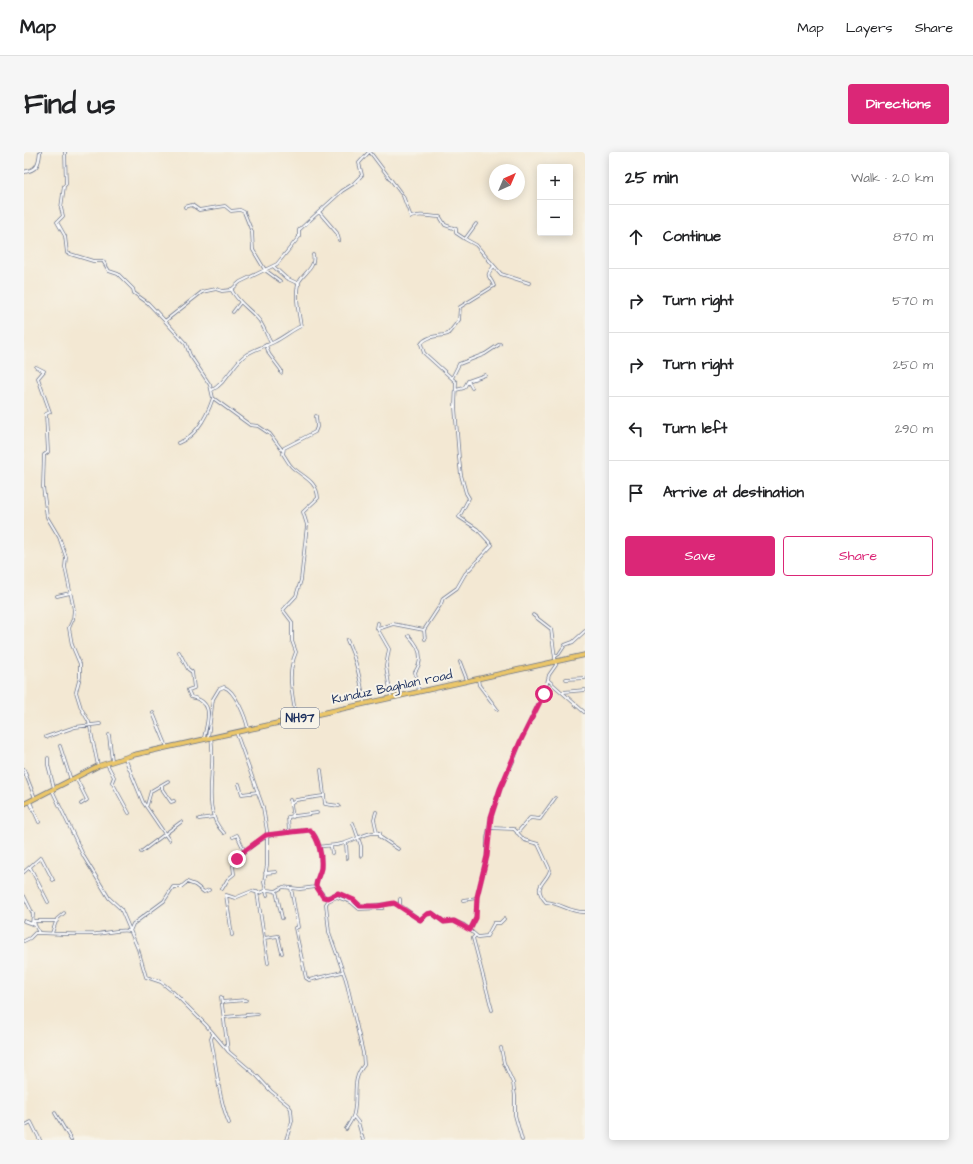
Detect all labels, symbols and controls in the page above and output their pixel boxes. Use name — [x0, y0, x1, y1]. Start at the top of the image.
text: Map — [20, 14, 56, 41]
text: Map — [797, 18, 824, 38]
text: Layers — [846, 18, 893, 38]
text: Share — [915, 18, 953, 38]
button: Directions — [848, 84, 949, 124]
text: Find us — [24, 85, 115, 124]
north arrow — [489, 164, 525, 200]
map controls — [537, 164, 573, 236]
button: + — [537, 164, 573, 200]
text: 25 min — [625, 166, 678, 190]
text: Walk · 2.0 km — [851, 169, 933, 187]
button: − — [537, 200, 573, 236]
icon: ahead — [625, 226, 647, 248]
text: Continue — [663, 226, 721, 247]
text: 870 m — [893, 228, 933, 246]
icon: right — [625, 290, 647, 312]
text: Turn right — [663, 290, 734, 311]
text: 570 m — [892, 292, 933, 310]
icon: right — [625, 354, 647, 376]
text: Turn right — [663, 354, 734, 375]
text: 250 m — [893, 356, 933, 374]
icon: left — [625, 418, 647, 440]
text: Turn left — [663, 418, 727, 439]
text: 290 m — [895, 420, 933, 438]
icon: arrive — [625, 482, 647, 504]
text: Arrive at destination — [663, 482, 804, 503]
button: Save — [625, 536, 775, 576]
button: Share — [783, 536, 933, 576]
street label: Kunduz Baghlan road — [330, 665, 455, 710]
route start — [535, 685, 553, 703]
road number: NH97 — [281, 708, 319, 728]
route end — [228, 850, 246, 868]

